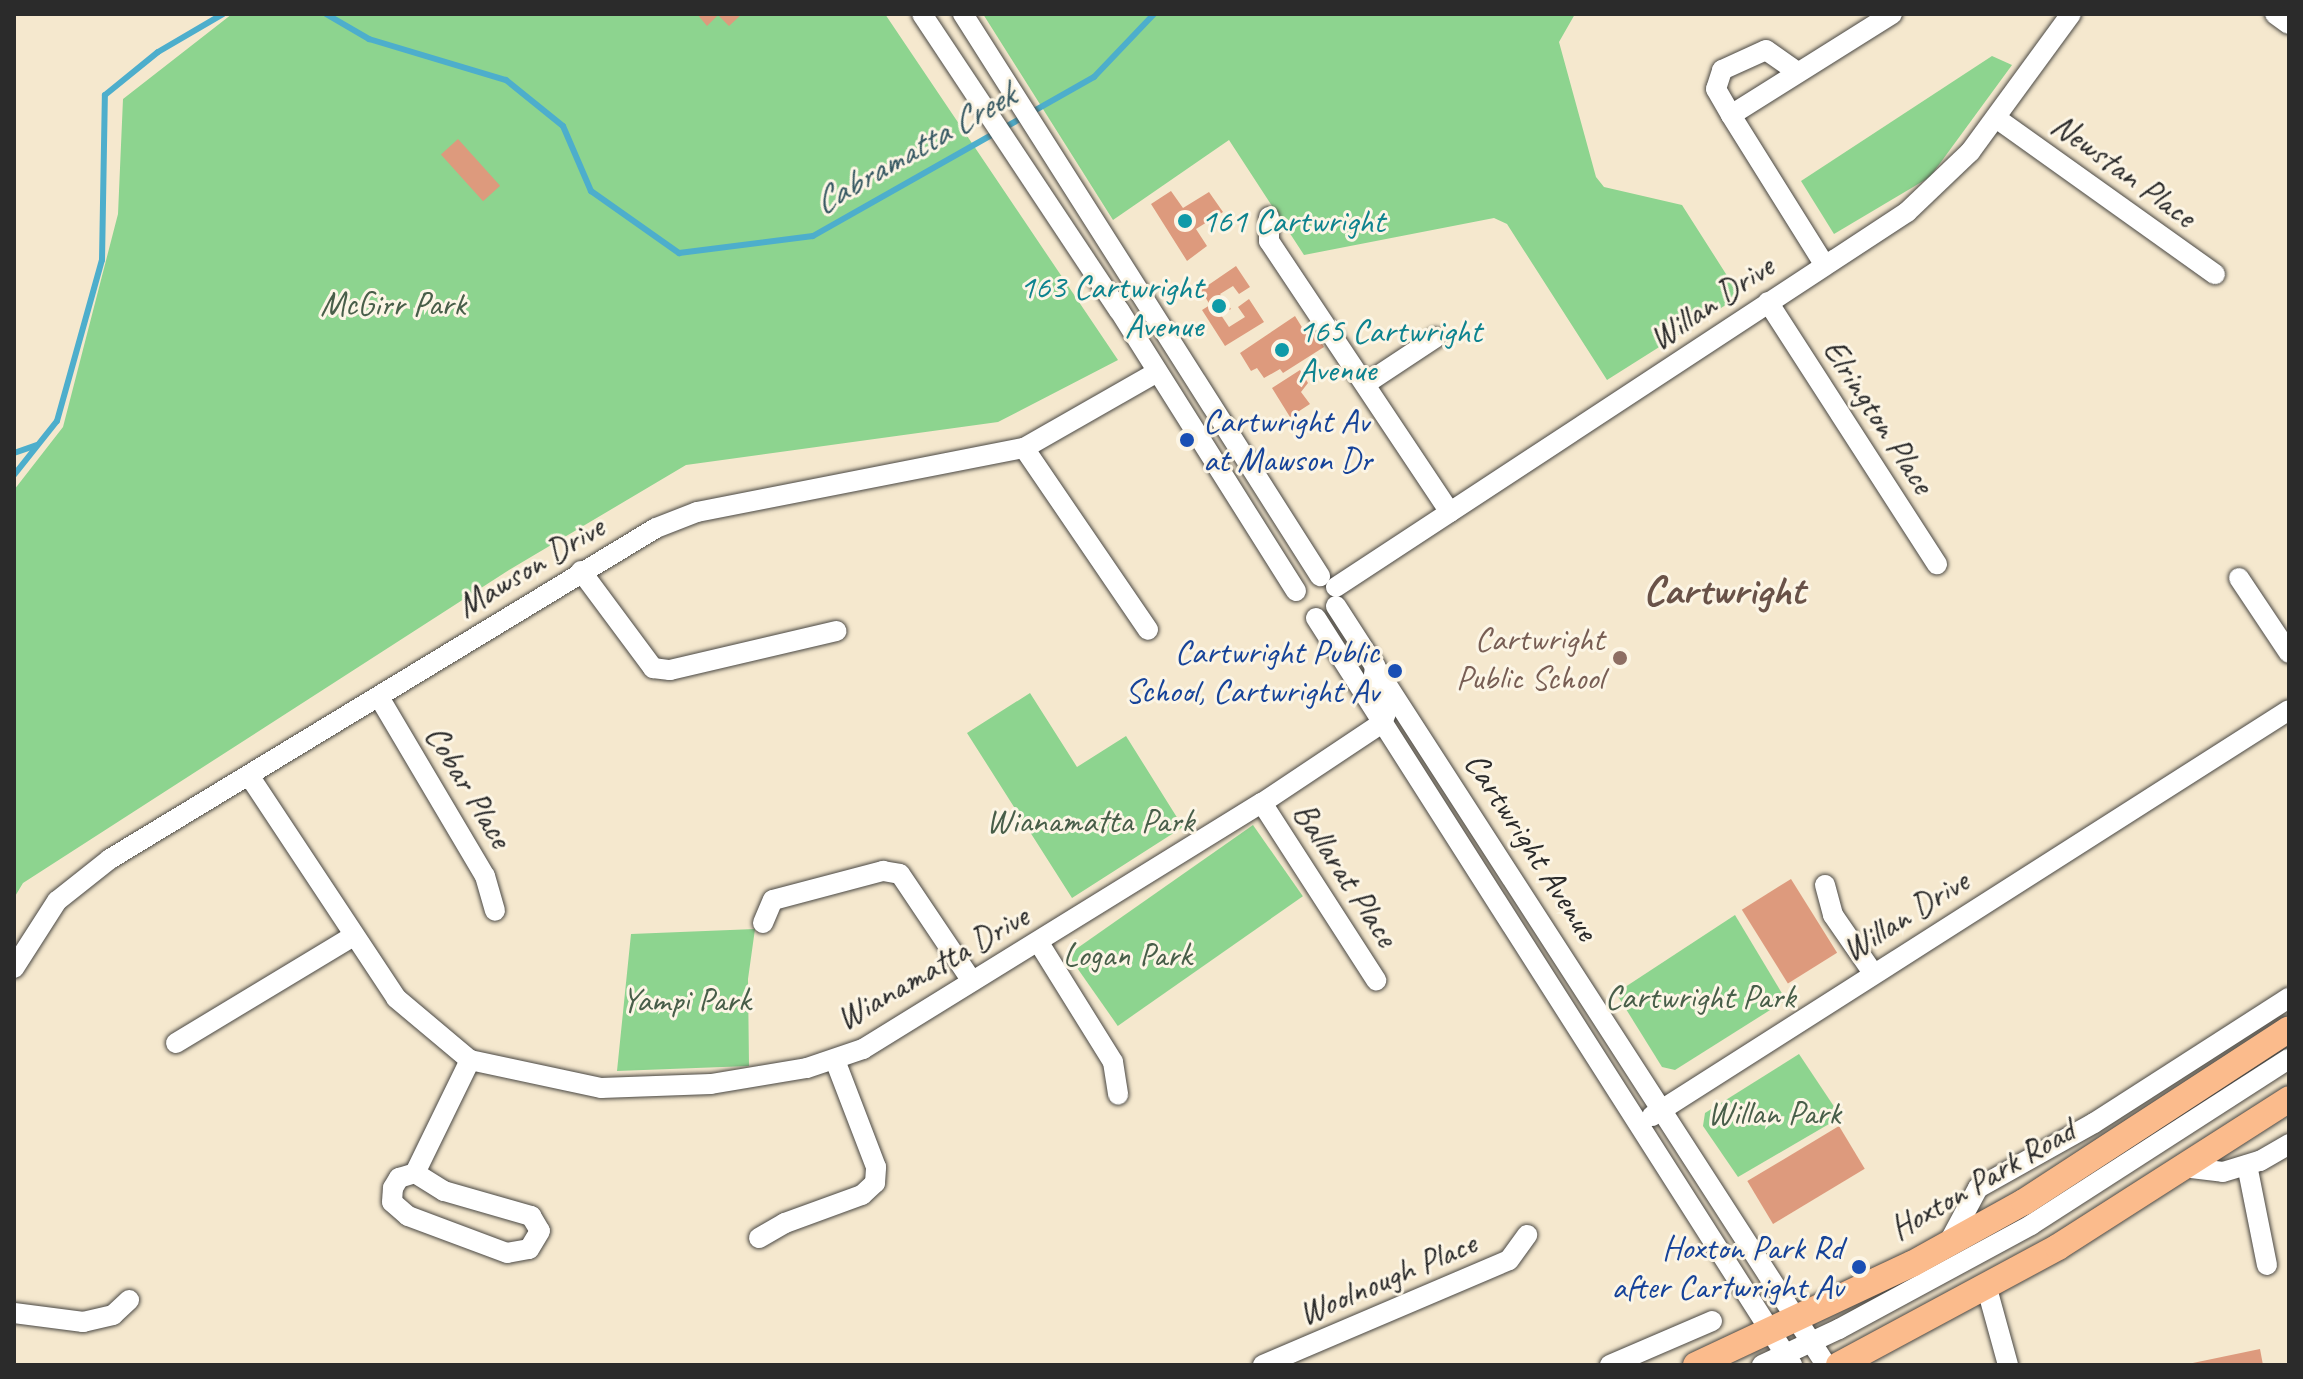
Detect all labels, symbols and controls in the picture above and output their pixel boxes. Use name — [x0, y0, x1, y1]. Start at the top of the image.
water label: Cabramatta Creek — [806, 74, 1022, 224]
street label: Newstan Place — [2044, 104, 2204, 236]
place label: 161 Cartwright — [1201, 201, 1384, 241]
marker: 161 Cartwright — [1176, 212, 1194, 230]
street label: Willan Drive — [1641, 246, 1781, 358]
place label: 163 Cartwright Avenue — [1020, 266, 1203, 346]
park label: McGirr Park — [320, 284, 466, 324]
marker: 163 Cartwright Avenue — [1210, 297, 1228, 315]
place label: 165 Cartwright Avenue — [1298, 310, 1481, 390]
street label: Elrington Place — [1814, 331, 1944, 501]
marker: 165 Cartwright Avenue — [1273, 341, 1291, 359]
place label: Cartwright Av at Mawson Dr — [1203, 400, 1373, 480]
marker: Cartwright Av at Mawson Dr — [1178, 431, 1196, 449]
street label: Mawson Drive — [449, 506, 611, 626]
district label: Cartwright — [1643, 566, 1805, 616]
place label: Cartwright Public School — [1456, 618, 1604, 698]
place label: Cartwright Public School, Cartwright Av — [1125, 631, 1379, 710]
marker: Cartwright Public School — [1611, 649, 1629, 667]
marker: Cartwright Public School, Cartwright Av — [1386, 662, 1404, 680]
street label: Cobar Place — [416, 717, 522, 855]
street label: Cartwright Avenue — [1456, 744, 1608, 948]
street label: Ballarat Place — [1284, 795, 1408, 953]
park label: Wianamatta Park — [986, 801, 1194, 841]
street label: Willan Drive — [1834, 860, 1976, 970]
street label: Wianamatta Drive — [828, 895, 1036, 1039]
park label: Logan Park — [1062, 935, 1192, 975]
park label: Cartwright Park — [1604, 977, 1796, 1017]
park label: Yampi Park — [621, 980, 751, 1020]
park label: Willan Park — [1707, 1093, 1841, 1133]
street label: Hoxton Park Road — [1881, 1109, 2083, 1249]
street label: Woolnough Place — [1292, 1222, 1482, 1334]
place label: Hoxton Park Rd after Cartwright Av — [1611, 1227, 1843, 1306]
marker: Hoxton Park Rd after Cartwright Av — [1850, 1258, 1868, 1276]

